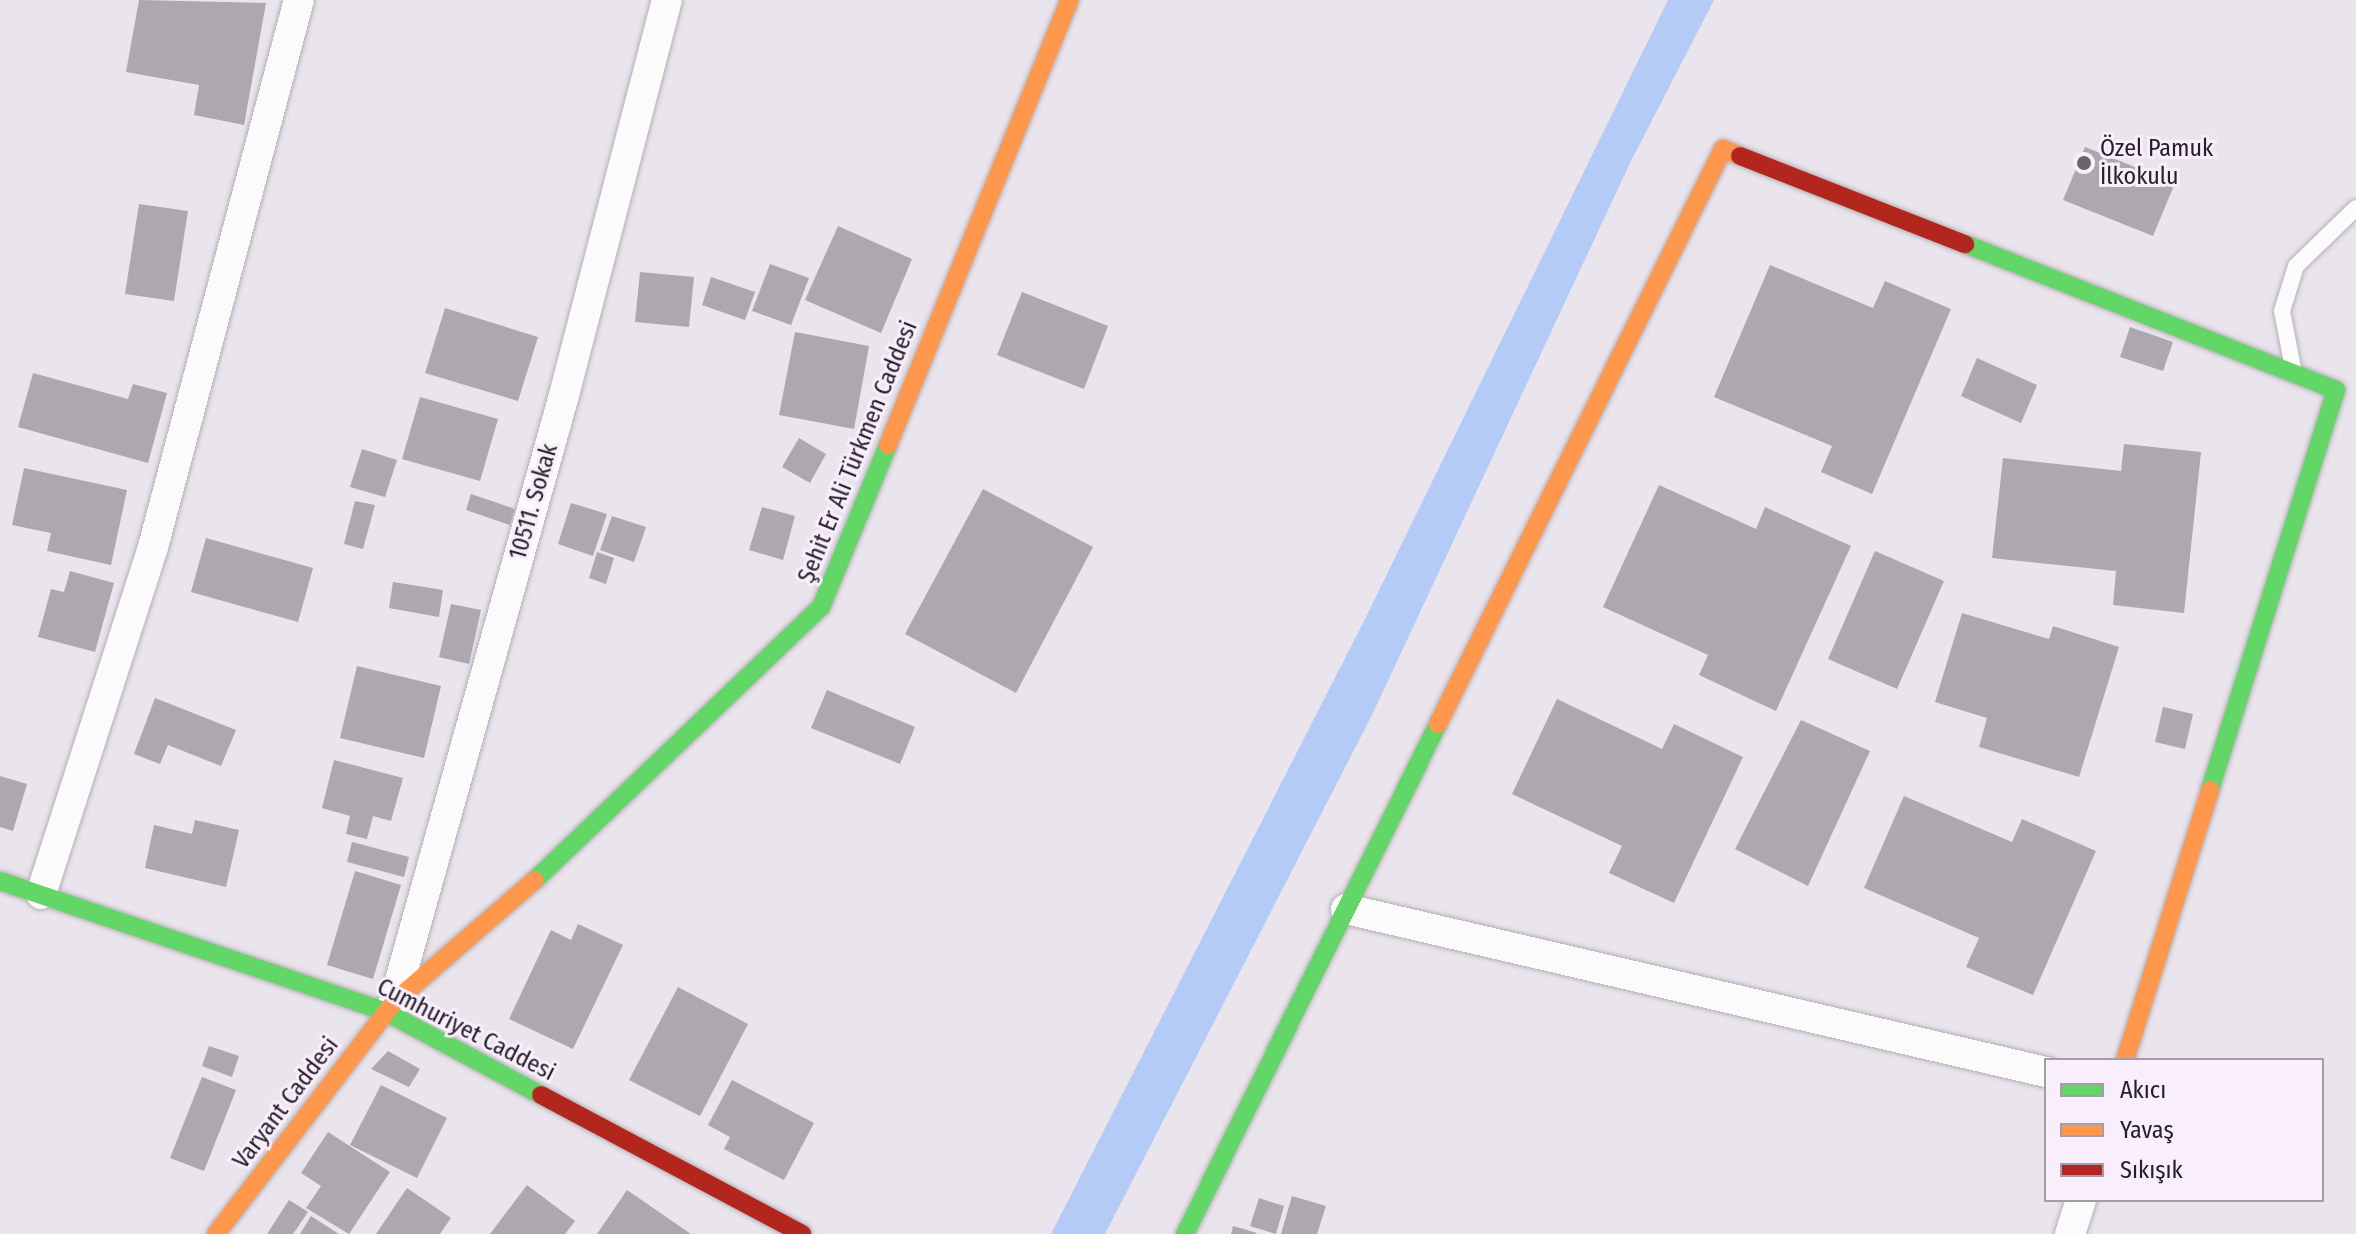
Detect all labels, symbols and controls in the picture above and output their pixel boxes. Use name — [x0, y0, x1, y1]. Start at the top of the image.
place label: Özel Pamuk İlkokulu — [2100, 135, 2213, 191]
marker: Özel Pamuk İlkokulu — [2075, 154, 2093, 172]
street label: Şehit Er Ali Türkmen Caddesi — [792, 317, 924, 587]
street label: 10511. Sokak — [504, 441, 564, 563]
street label: Cumhuriyet Caddesi — [372, 973, 560, 1087]
street label: Varyant Caddesi — [227, 1032, 345, 1174]
legend — [2044, 1058, 2324, 1202]
text: Akıcı — [2120, 1076, 2166, 1104]
text: Yavaş — [2120, 1116, 2174, 1144]
text: Sıkışık — [2120, 1156, 2183, 1184]

